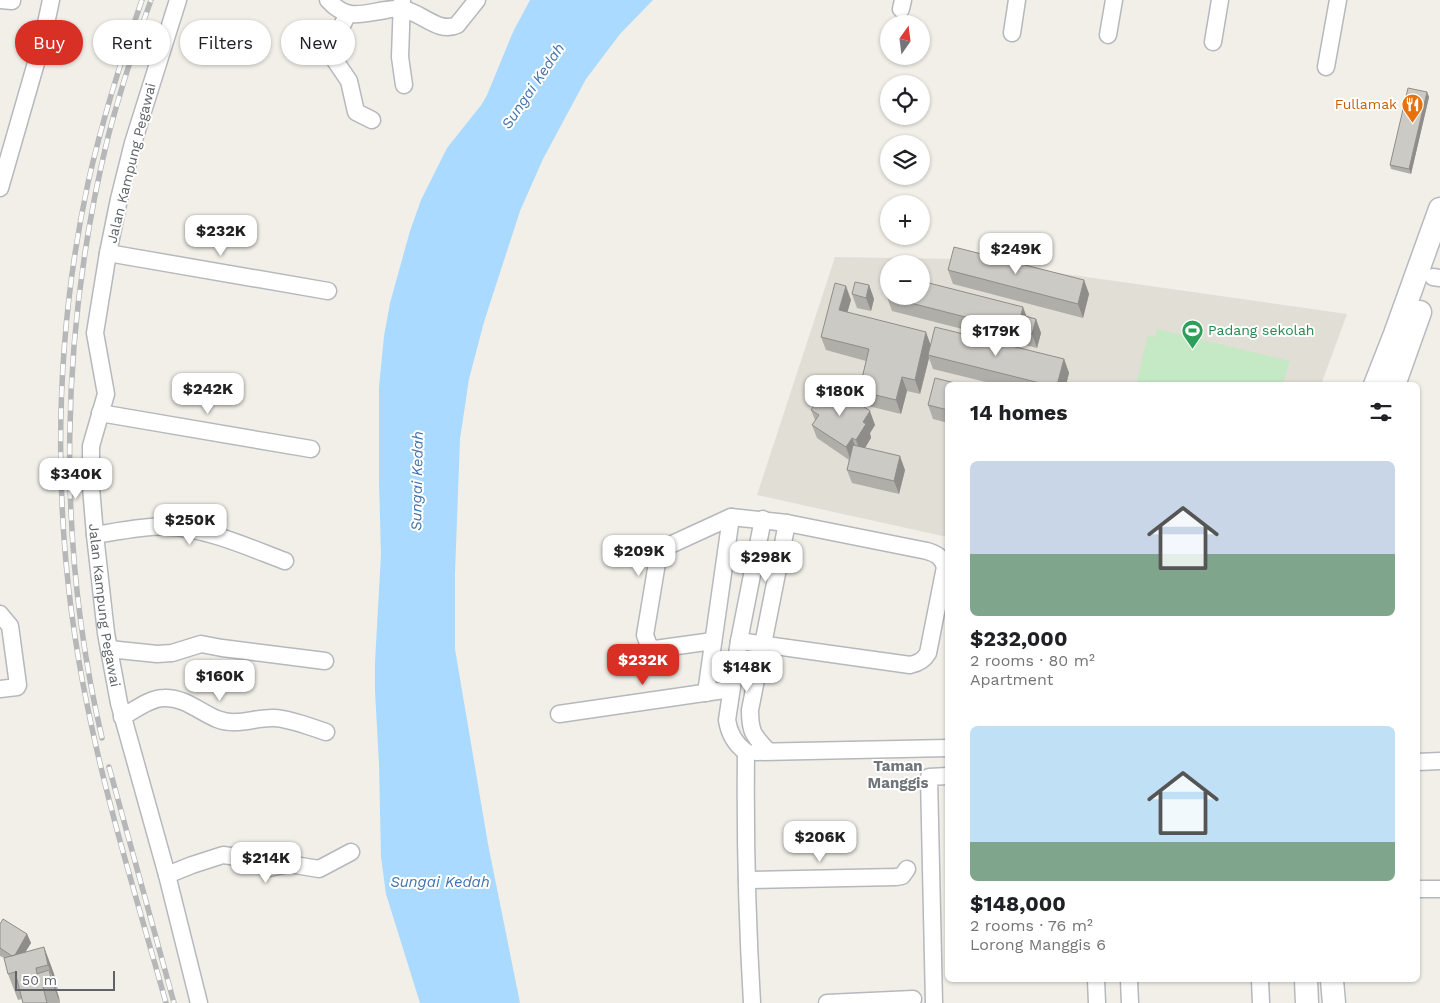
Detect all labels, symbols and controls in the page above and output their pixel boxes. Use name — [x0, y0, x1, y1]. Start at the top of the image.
north arrow — [880, 15, 930, 65]
map controls — [880, 15, 930, 305]
chip: Buy — [15, 20, 83, 65]
chip: Rent — [93, 20, 170, 65]
chip: Filters — [180, 20, 271, 65]
chip: New — [281, 20, 355, 65]
water label: Sungai Kedah — [498, 40, 568, 132]
button: locate — [880, 75, 930, 125]
street label: Jalan Kampung Pegawai — [103, 81, 159, 245]
restaurant icon: Fullamak — [1401, 92, 1425, 123]
place label: Fullamak — [1335, 96, 1397, 112]
button: layers — [880, 135, 930, 185]
button: + — [880, 195, 930, 245]
pin: $232K — [186, 214, 256, 257]
text: $232K — [196, 221, 246, 240]
pin: $249K — [981, 232, 1051, 275]
text: $249K — [991, 239, 1041, 258]
button: − — [880, 255, 930, 305]
pin: $179K — [961, 314, 1031, 357]
sports icon: Padang sekolah — [1180, 318, 1204, 349]
text: $179K — [972, 321, 1020, 340]
place label: Padang sekolah — [1208, 322, 1314, 338]
pin: $242K — [173, 372, 243, 415]
pin: $180K — [805, 374, 875, 417]
text: $242K — [183, 379, 233, 398]
text: $180K — [816, 381, 864, 400]
icon: filters — [1367, 398, 1395, 426]
text: 14 homes — [970, 400, 1067, 425]
water label: Sungai Kedah — [407, 431, 427, 531]
pin: $340K — [41, 458, 111, 500]
text: $340K — [50, 464, 102, 483]
icon: home — [1138, 493, 1228, 583]
pin: $250K — [155, 504, 225, 546]
text: $250K — [165, 510, 215, 529]
street label: Jalan Kampung Pegawai — [86, 523, 124, 688]
pin: $209K — [604, 534, 674, 577]
pin: $298K — [731, 540, 801, 583]
text: $209K — [613, 541, 665, 560]
text: $298K — [741, 547, 791, 566]
text: $232,000 — [970, 626, 1067, 651]
pin: $232K — [608, 644, 678, 686]
text: $232K — [618, 650, 668, 669]
pin: $148K — [712, 650, 782, 693]
text: 2 rooms · 80 m² — [970, 651, 1095, 670]
text: $148K — [723, 657, 771, 676]
pin: $160K — [185, 660, 255, 702]
text: $160K — [196, 666, 244, 685]
text: Apartment — [970, 670, 1053, 689]
district label: Taman Manggis — [868, 757, 928, 792]
icon: home — [1138, 758, 1228, 848]
pin: $206K — [785, 820, 855, 863]
text: $206K — [794, 827, 846, 846]
pin: $214K — [231, 842, 301, 884]
text: $214K — [242, 848, 290, 867]
water label: Sungai Kedah — [390, 873, 490, 891]
text: $148,000 — [970, 891, 1066, 916]
text: 2 rooms · 76 m² — [970, 916, 1093, 935]
text: Lorong Manggis 6 — [970, 935, 1106, 954]
scale bar — [15, 968, 115, 991]
text: 50 m — [22, 972, 57, 988]

